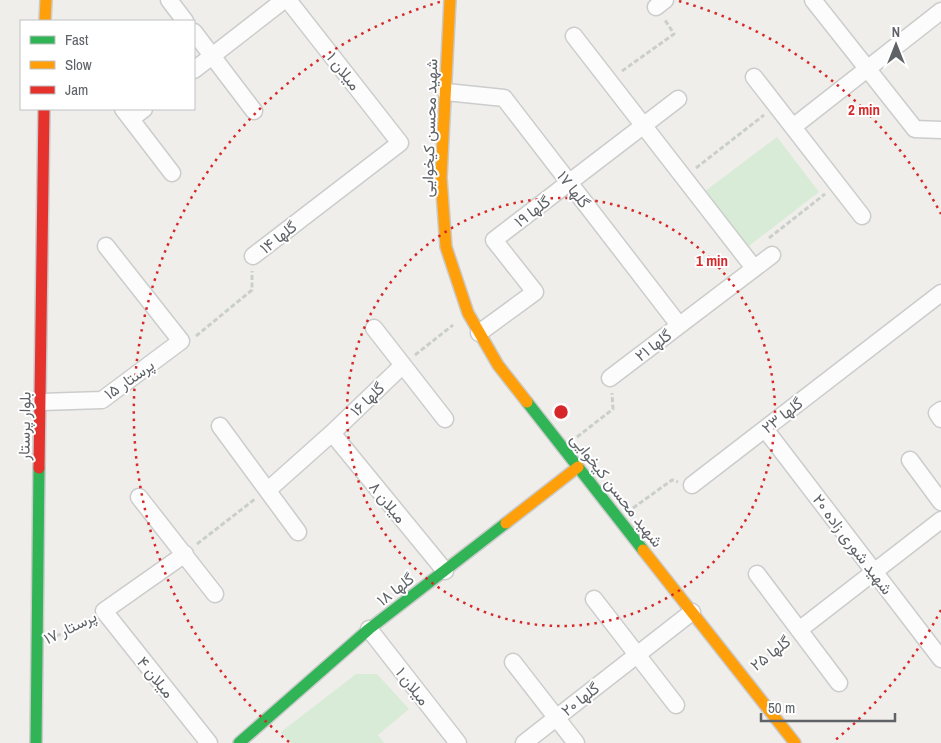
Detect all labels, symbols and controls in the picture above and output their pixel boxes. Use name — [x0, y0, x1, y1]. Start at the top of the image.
legend — [20, 20, 195, 110]
north arrow — [871, 20, 921, 70]
text: N — [892, 23, 900, 41]
text: Fast — [65, 29, 89, 50]
street label: میلان ۱ — [322, 47, 366, 95]
text: Slow — [65, 54, 92, 75]
street label: شهید محسن کیخوایی — [416, 58, 442, 198]
text: Jam — [65, 79, 88, 100]
text: 2 min — [848, 99, 880, 120]
street label: گلها ۱۷ — [552, 166, 596, 212]
street label: گلها ۱۹ — [509, 190, 555, 232]
street label: گلها ۱۴ — [255, 215, 301, 259]
text: 1 min — [696, 250, 728, 271]
street label: گلها ۲۱ — [630, 324, 676, 366]
street label: پرستار ۱۵ — [100, 354, 159, 405]
street label: گلها ۱۶ — [345, 377, 389, 421]
street label: بلوار پرستار — [12, 392, 37, 462]
street label: گلها ۲۳ — [757, 392, 807, 438]
centre of rings — [552, 403, 570, 421]
street label: شهید محسن کیخوایی — [566, 429, 668, 551]
street label: میلان ۸ — [364, 476, 412, 528]
street label: شهید شوری زاده ۲۰ — [808, 489, 898, 599]
street label: گلها ۱۸ — [372, 567, 418, 611]
street label: پرستار ۱۷ — [40, 605, 101, 650]
street label: گلها ۲۵ — [745, 630, 795, 676]
street label: میلان ۴ — [132, 652, 180, 702]
street label: میلان ۱ — [391, 662, 435, 710]
street label: گلها ۲۰ — [556, 677, 604, 721]
scale bar — [761, 690, 895, 722]
text: 50 m — [768, 697, 795, 718]

